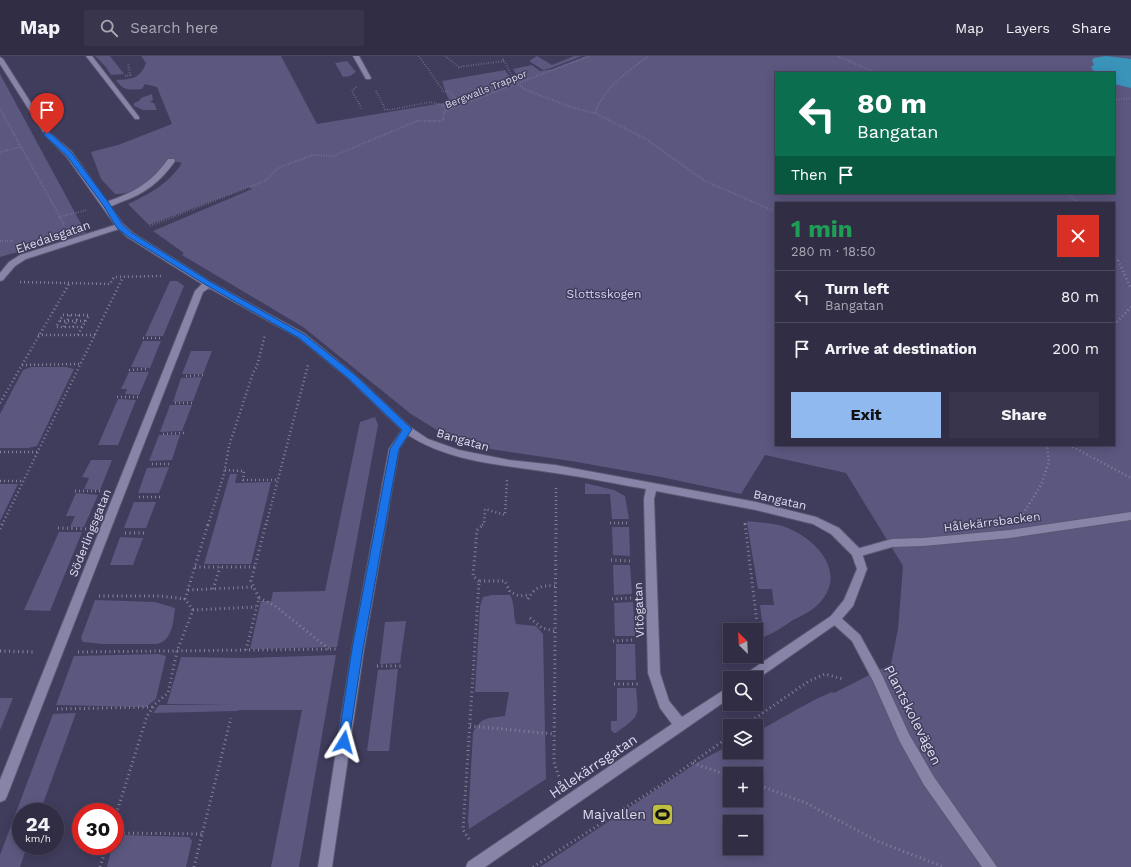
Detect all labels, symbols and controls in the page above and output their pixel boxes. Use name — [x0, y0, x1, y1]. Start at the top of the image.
search box — [84, 10, 364, 46]
text: Map — [20, 16, 60, 39]
icon: search — [98, 17, 120, 39]
text: Search here — [130, 19, 218, 37]
text: Map — [955, 20, 984, 36]
text: Layers — [1006, 20, 1050, 36]
text: Share — [1072, 20, 1111, 36]
street label: Bergwalls Trappor — [443, 68, 529, 110]
text: 80 m — [857, 87, 927, 120]
icon: left — [791, 88, 843, 140]
pin — [30, 93, 64, 134]
icon: arrive — [36, 99, 58, 121]
text: Bangatan — [857, 121, 938, 142]
icon: arrive — [835, 164, 857, 186]
text: Then — [791, 166, 827, 184]
text: 1 min — [791, 215, 853, 243]
button: close — [1057, 215, 1099, 257]
street label: Ekedalsgatan — [14, 218, 92, 256]
text: 280 m · 18:50 — [791, 244, 876, 259]
text: Turn left — [825, 280, 889, 298]
icon: left — [791, 286, 813, 308]
park label: Slottsskogen — [567, 287, 641, 301]
text: 80 m — [1061, 288, 1099, 306]
text: Bangatan — [825, 298, 884, 313]
icon: arrive — [791, 338, 813, 360]
text: Arrive at destination — [825, 340, 977, 358]
text: 200 m — [1052, 340, 1099, 358]
button: Exit — [791, 392, 941, 438]
button: Share — [949, 392, 1099, 438]
street label: Bangatan — [435, 426, 491, 454]
street label: Söderlingsgatan — [66, 487, 114, 579]
street label: Bangatan — [752, 487, 808, 513]
street label: Hålekärrsbacken — [943, 509, 1041, 535]
street label: Vitögatan — [631, 582, 647, 638]
north arrow — [723, 623, 763, 663]
map controls — [723, 623, 763, 855]
street label: Plantskolevägen — [881, 662, 945, 768]
button: search — [723, 671, 763, 711]
button: layers — [723, 719, 763, 759]
position arrow — [323, 721, 365, 763]
street label: Hålekärrsgatan — [546, 731, 640, 801]
button: + — [723, 767, 763, 807]
sports icon: Majvallen — [649, 801, 675, 827]
speed limit sign: 30 — [72, 803, 124, 855]
place label: Majvallen — [582, 806, 646, 822]
text: 24 — [26, 812, 50, 836]
button: − — [723, 815, 763, 855]
text: km/h — [25, 833, 51, 844]

